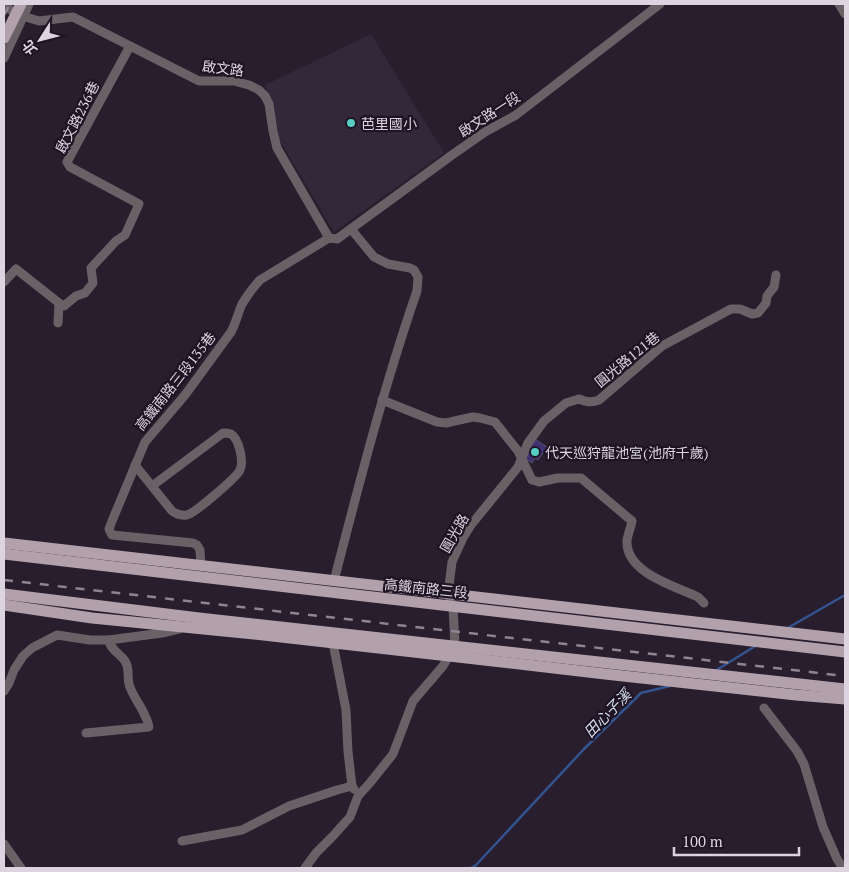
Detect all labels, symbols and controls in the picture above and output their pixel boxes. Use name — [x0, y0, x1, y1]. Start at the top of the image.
north arrow — [15, 15, 65, 65]
text: 北 — [17, 37, 41, 59]
street label: 啟文路 — [201, 56, 245, 80]
street label: 啟文路236巷 — [51, 78, 103, 156]
street label: 啟文路一段 — [454, 87, 524, 141]
place label: 芭里國小 — [361, 114, 417, 133]
marker: 芭里國小 — [345, 117, 357, 129]
street label: 圓光路121巷 — [591, 327, 663, 391]
street label: 高鐵南路三段135巷 — [130, 328, 220, 434]
place label: 代天巡狩龍池宮(池府千歲) — [545, 443, 709, 462]
marker: 代天巡狩龍池宮(池府千歲) — [529, 446, 541, 458]
street label: 圓光路 — [435, 510, 473, 556]
street label: 高鐵南路三段 — [383, 574, 469, 602]
water label: 田心子溪 — [579, 683, 636, 742]
scale bar — [674, 824, 799, 856]
text: 100 m — [682, 831, 723, 851]

